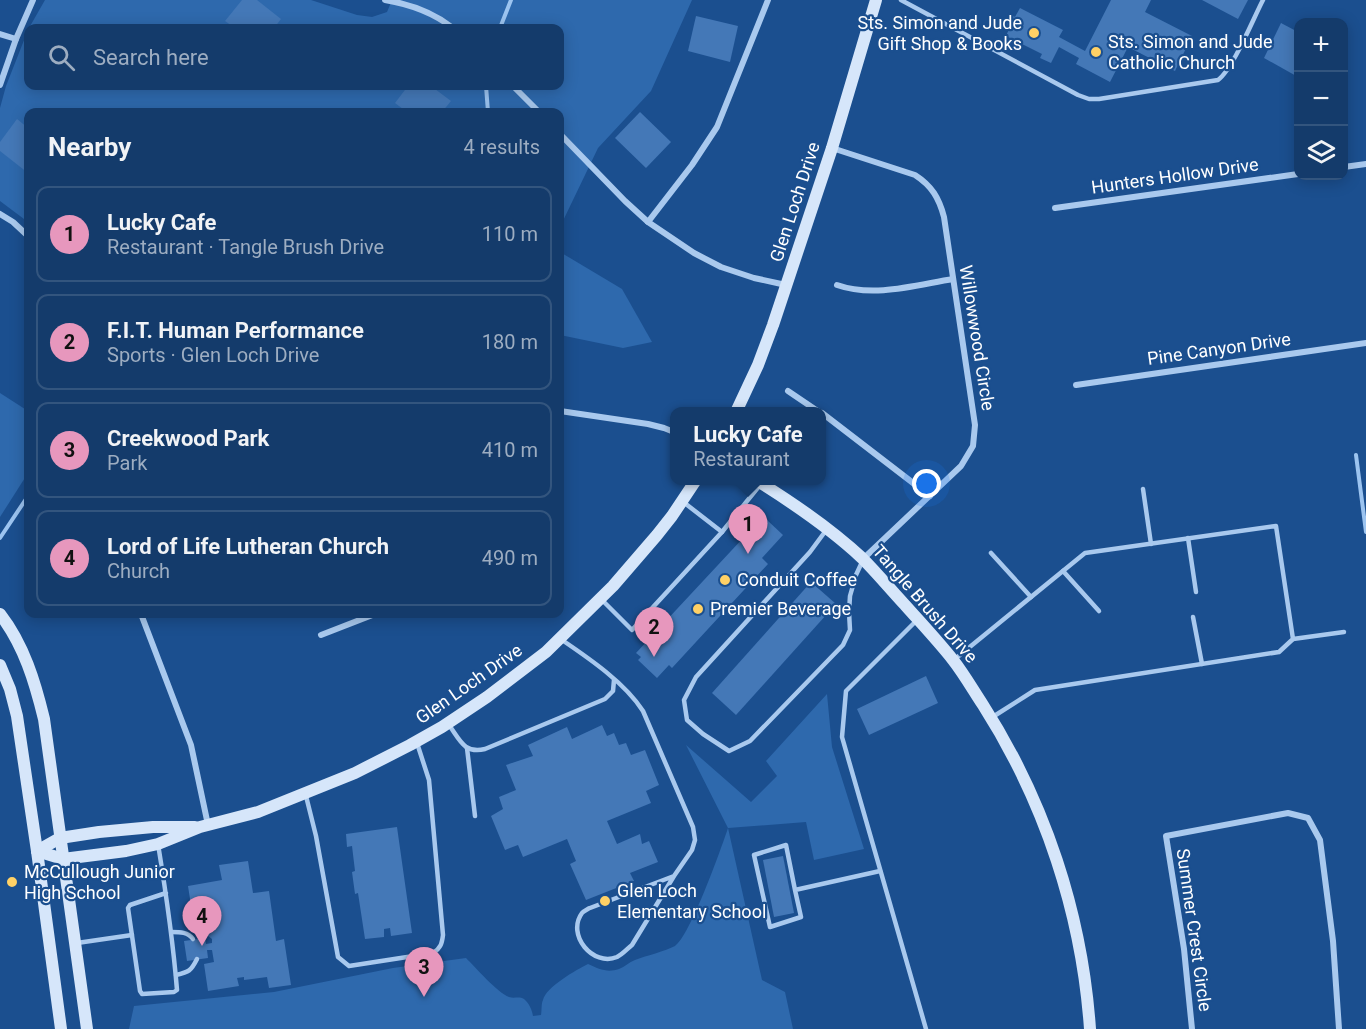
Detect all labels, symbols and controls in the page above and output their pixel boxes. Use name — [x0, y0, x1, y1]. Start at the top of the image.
place label: Sts. Simon and Jude Gift Shop & Books — [858, 12, 1022, 54]
map controls — [1294, 18, 1348, 180]
button: + — [1294, 18, 1348, 72]
search box — [24, 24, 564, 90]
marker: Sts. Simon and Jude Gift Shop & Books — [1027, 26, 1041, 40]
place label: Sts. Simon and Jude Catholic Church — [1108, 31, 1273, 73]
icon: search — [45, 41, 78, 74]
text: Search here — [93, 45, 209, 70]
marker: Sts. Simon and Jude Catholic Church — [1089, 45, 1103, 59]
button: − — [1294, 72, 1348, 126]
button: layers — [1294, 126, 1348, 180]
text: Nearby — [48, 132, 131, 162]
text: 4 results — [464, 135, 540, 159]
street label: Glen Loch Drive — [765, 139, 824, 264]
street label: Hunters Hollow Drive — [1090, 153, 1260, 198]
text: Lucky Cafe — [107, 210, 216, 235]
text: 1 — [64, 222, 75, 246]
text: 110 m — [482, 222, 538, 246]
text: Restaurant · Tangle Brush Drive — [107, 235, 384, 259]
street label: Willowwood Circle — [956, 264, 999, 412]
text: F.I.T. Human Performance — [107, 318, 364, 343]
street label: Pine Canyon Drive — [1146, 328, 1292, 369]
text: 2 — [64, 330, 75, 354]
text: 180 m — [482, 330, 538, 354]
text: Sports · Glen Loch Drive — [107, 343, 319, 367]
popup — [670, 407, 826, 485]
text: Lucky Cafe — [693, 422, 803, 447]
text: Creekwood Park — [107, 426, 269, 451]
text: 3 — [64, 438, 75, 462]
text: 410 m — [482, 438, 538, 462]
text: Restaurant — [693, 447, 790, 471]
text: Park — [107, 451, 147, 475]
your location — [912, 469, 941, 498]
pin: 1 — [728, 504, 768, 554]
text: Lord of Life Lutheran Church — [107, 534, 389, 559]
street label: Tangle Brush Drive — [868, 540, 982, 667]
text: 4 — [64, 546, 75, 570]
text: 490 m — [482, 546, 538, 570]
text: Church — [107, 559, 170, 583]
place label: Conduit Coffee — [737, 569, 857, 590]
marker: Conduit Coffee — [718, 573, 732, 587]
place label: Premier Beverage — [710, 598, 851, 619]
marker: Premier Beverage — [691, 602, 705, 616]
pin: 2 — [634, 608, 674, 657]
street label: Glen Loch Drive — [412, 639, 526, 728]
street label: Summer Crest Circle — [1173, 847, 1216, 1013]
place label: McCullough Junior High School — [24, 861, 175, 903]
marker: McCullough Junior High School — [5, 875, 19, 889]
place label: Glen Loch Elementary School — [617, 880, 766, 922]
marker: Glen Loch Elementary School — [598, 894, 612, 908]
pin: 4 — [182, 896, 222, 946]
pin: 3 — [404, 948, 444, 997]

